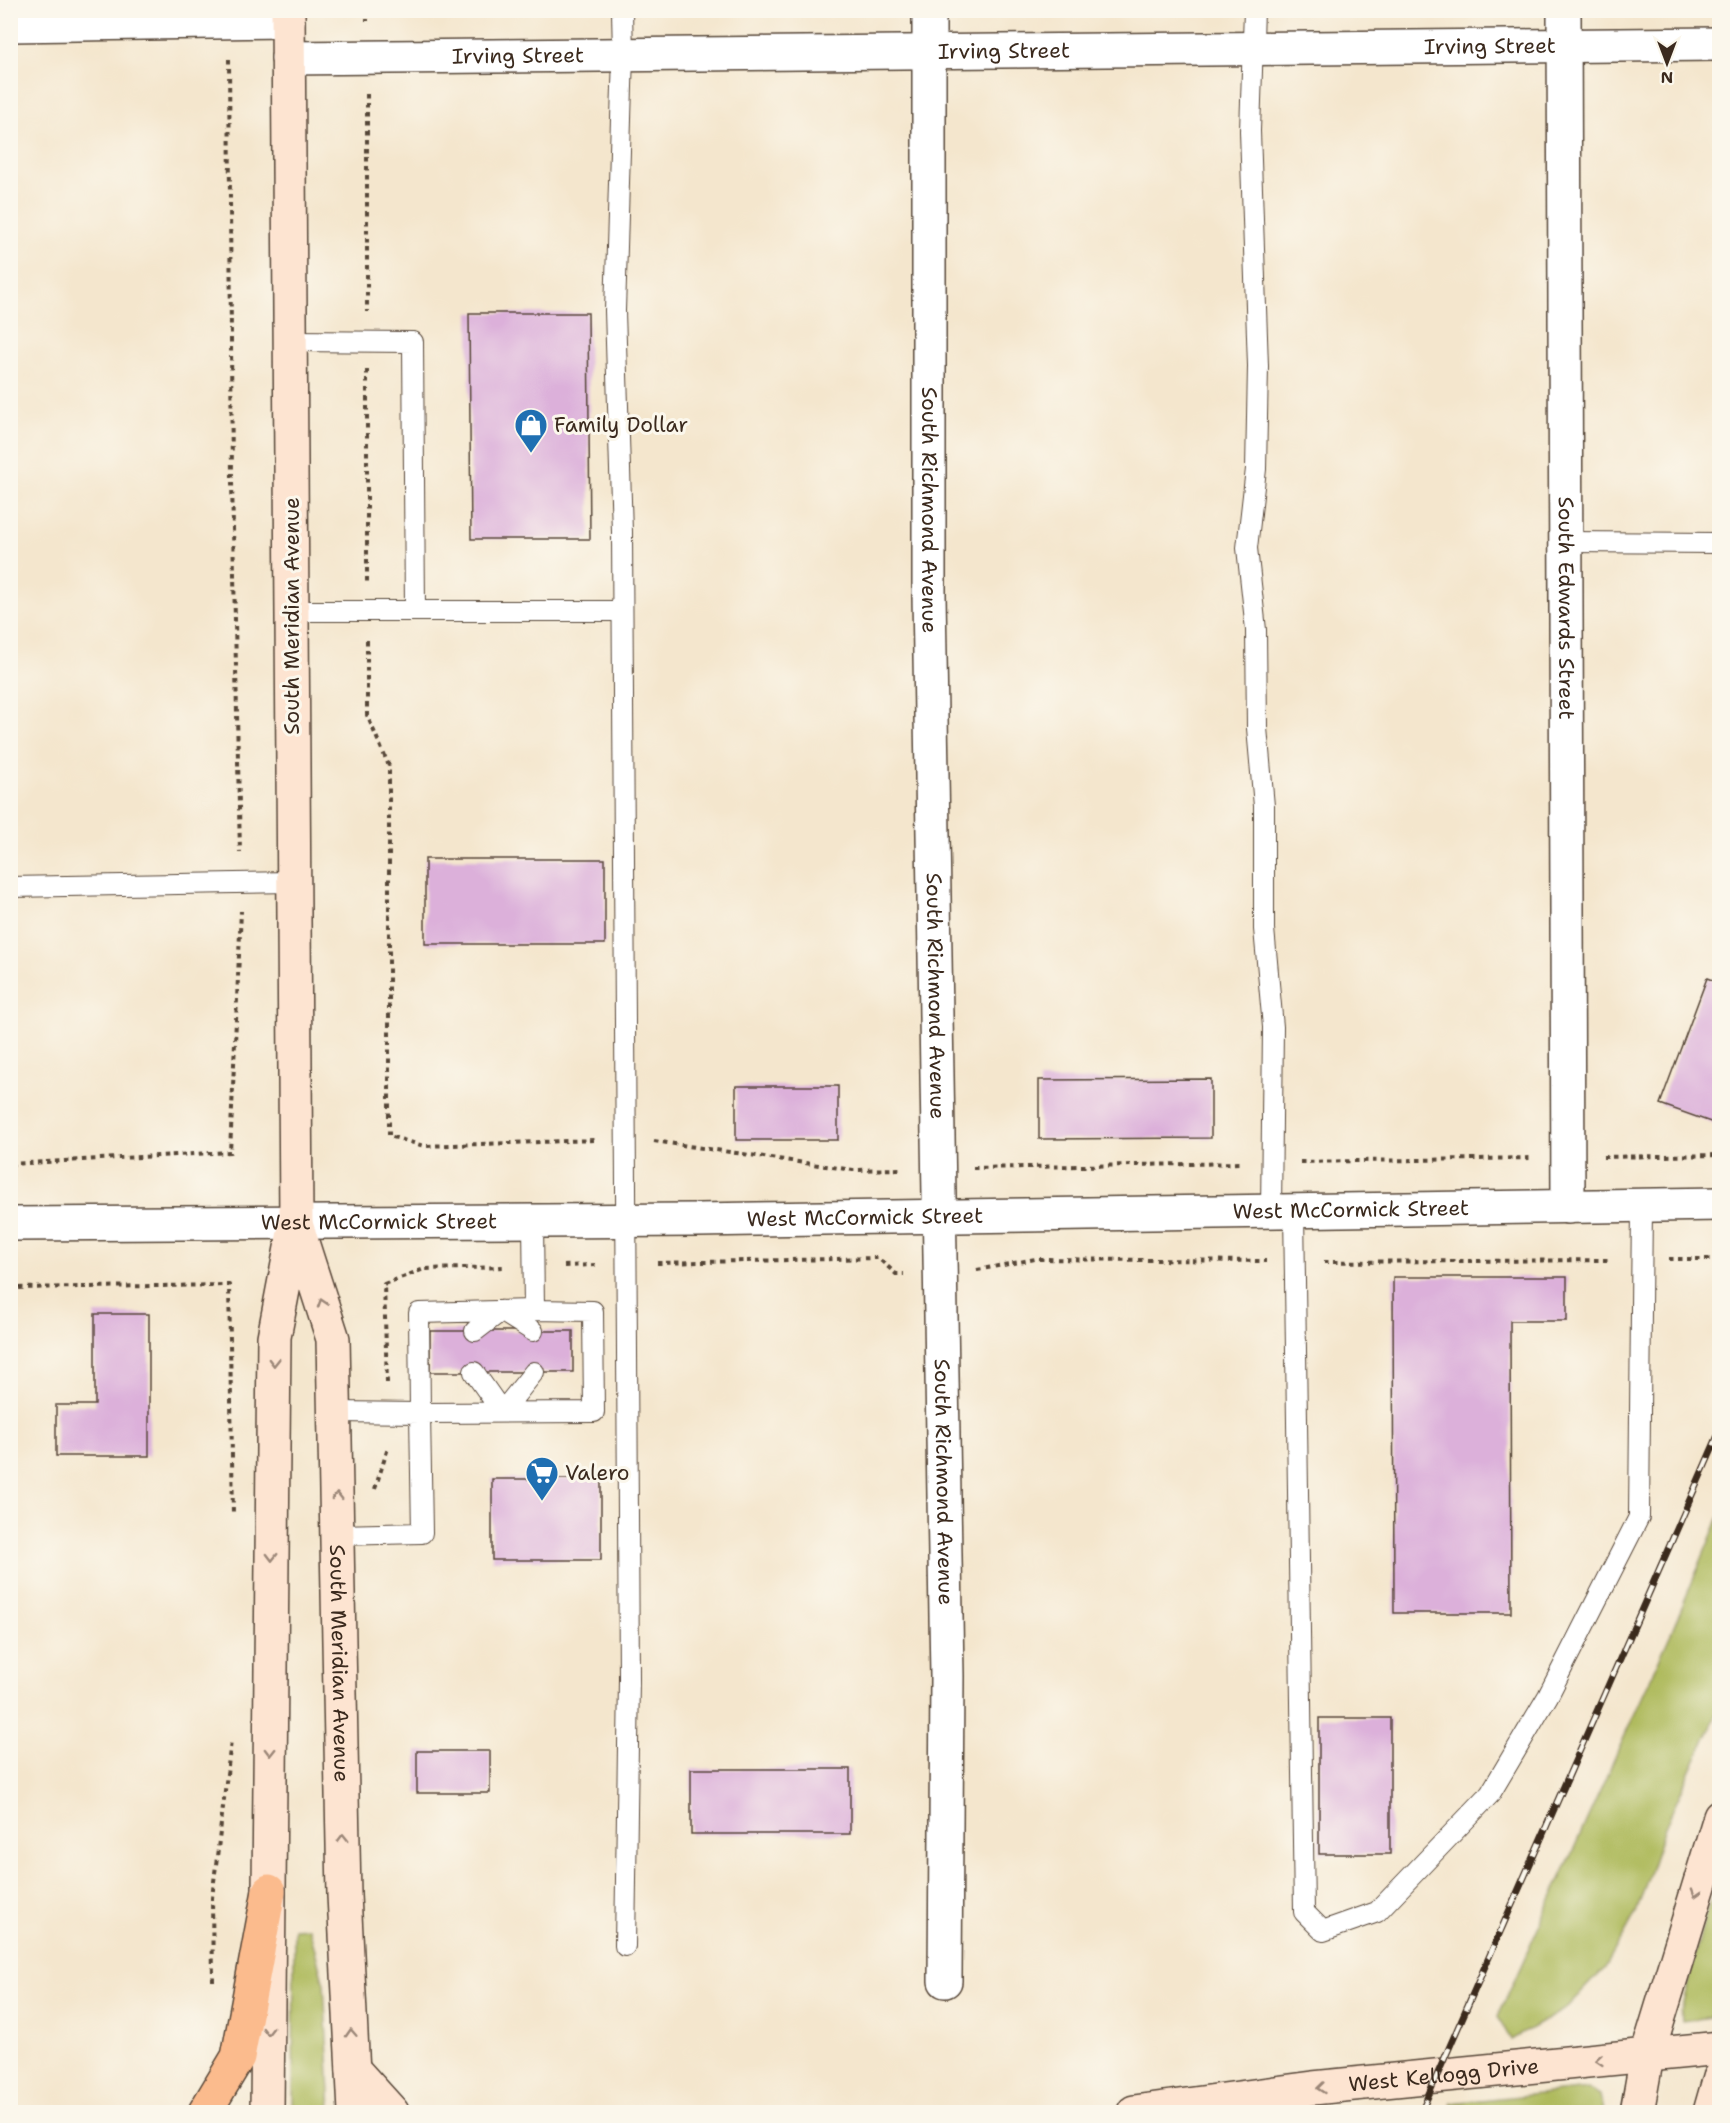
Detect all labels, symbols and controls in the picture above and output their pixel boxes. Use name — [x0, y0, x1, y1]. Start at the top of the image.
street label: Irving Street — [1424, 32, 1556, 61]
north arrow — [1637, 33, 1697, 93]
street label: Irving Street — [938, 36, 1070, 66]
street label: Irving Street — [452, 41, 584, 70]
text: N — [1661, 67, 1673, 88]
street label: South Richmond Avenue — [915, 387, 944, 634]
shop icon: Family Dollar — [513, 407, 549, 454]
place label: Family Dollar — [554, 411, 688, 439]
street label: South Edwards Street — [1552, 496, 1580, 720]
street label: South Meridian Avenue — [278, 497, 306, 735]
street label: South Richmond Avenue — [920, 872, 952, 1119]
street label: West McCormick Street — [1232, 1194, 1469, 1226]
street label: West McCormick Street — [747, 1202, 983, 1233]
street label: West McCormick Street — [261, 1207, 497, 1237]
one-way arrow — [317, 1298, 329, 1309]
one-way arrow — [268, 1358, 280, 1367]
street label: South Richmond Avenue — [928, 1358, 960, 1605]
supermarket icon: Valero — [524, 1455, 560, 1502]
place label: Valero — [565, 1459, 630, 1487]
one-way arrow — [331, 1492, 343, 1501]
street label: South Meridian Avenue — [323, 1544, 356, 1782]
one-way arrow — [266, 1553, 278, 1562]
one-way arrow — [264, 1748, 276, 1757]
one-way arrow — [337, 1834, 349, 1843]
one-way arrow — [1691, 1887, 1703, 1898]
one-way arrow — [262, 2027, 274, 2036]
one-way arrow — [345, 2029, 358, 2038]
street label: West Kellogg Drive — [1347, 2052, 1540, 2098]
one-way arrow — [1594, 2053, 1603, 2066]
one-way arrow — [1316, 2081, 1326, 2093]

